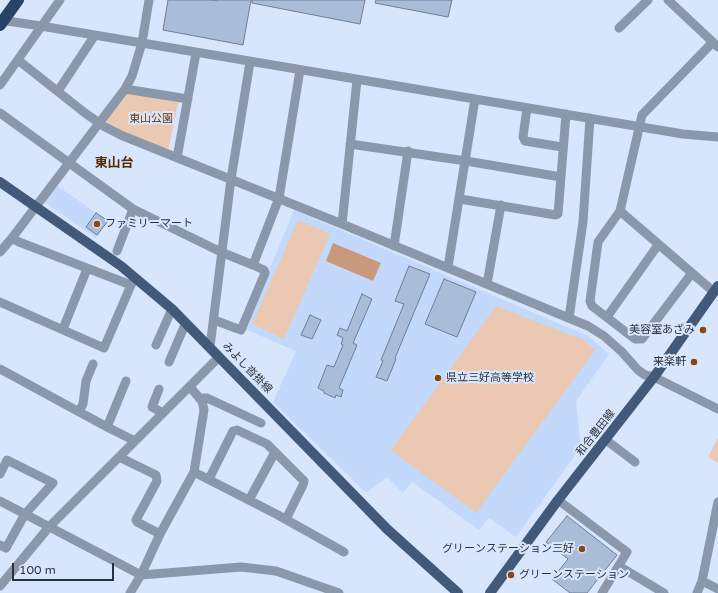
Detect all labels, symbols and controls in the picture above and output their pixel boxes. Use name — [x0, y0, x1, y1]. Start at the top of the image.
park label: 東山公園 — [129, 112, 173, 126]
district label: 東山台 — [95, 156, 133, 172]
place label: ファミリーマート — [105, 217, 193, 231]
marker: ファミリーマート — [92, 219, 102, 229]
place label: 美容室あざみ — [629, 323, 695, 337]
marker: 美容室あざみ — [698, 325, 708, 335]
street label: みよし沓掛線 — [219, 340, 275, 396]
place label: 来楽軒 — [653, 355, 686, 369]
marker: 来楽軒 — [689, 357, 699, 367]
place label: 県立三好高等学校 — [446, 371, 534, 385]
marker: 県立三好高等学校 — [433, 373, 443, 383]
street label: 和合豊田線 — [574, 407, 618, 459]
place label: グリーンステーション三好 — [442, 542, 574, 556]
marker: グリーンステーション三好 — [577, 544, 587, 554]
scale bar — [14, 555, 116, 581]
text: 100 m — [19, 563, 56, 577]
place label: グリーンステーション — [519, 568, 629, 582]
marker: グリーンステーション — [506, 570, 516, 580]

